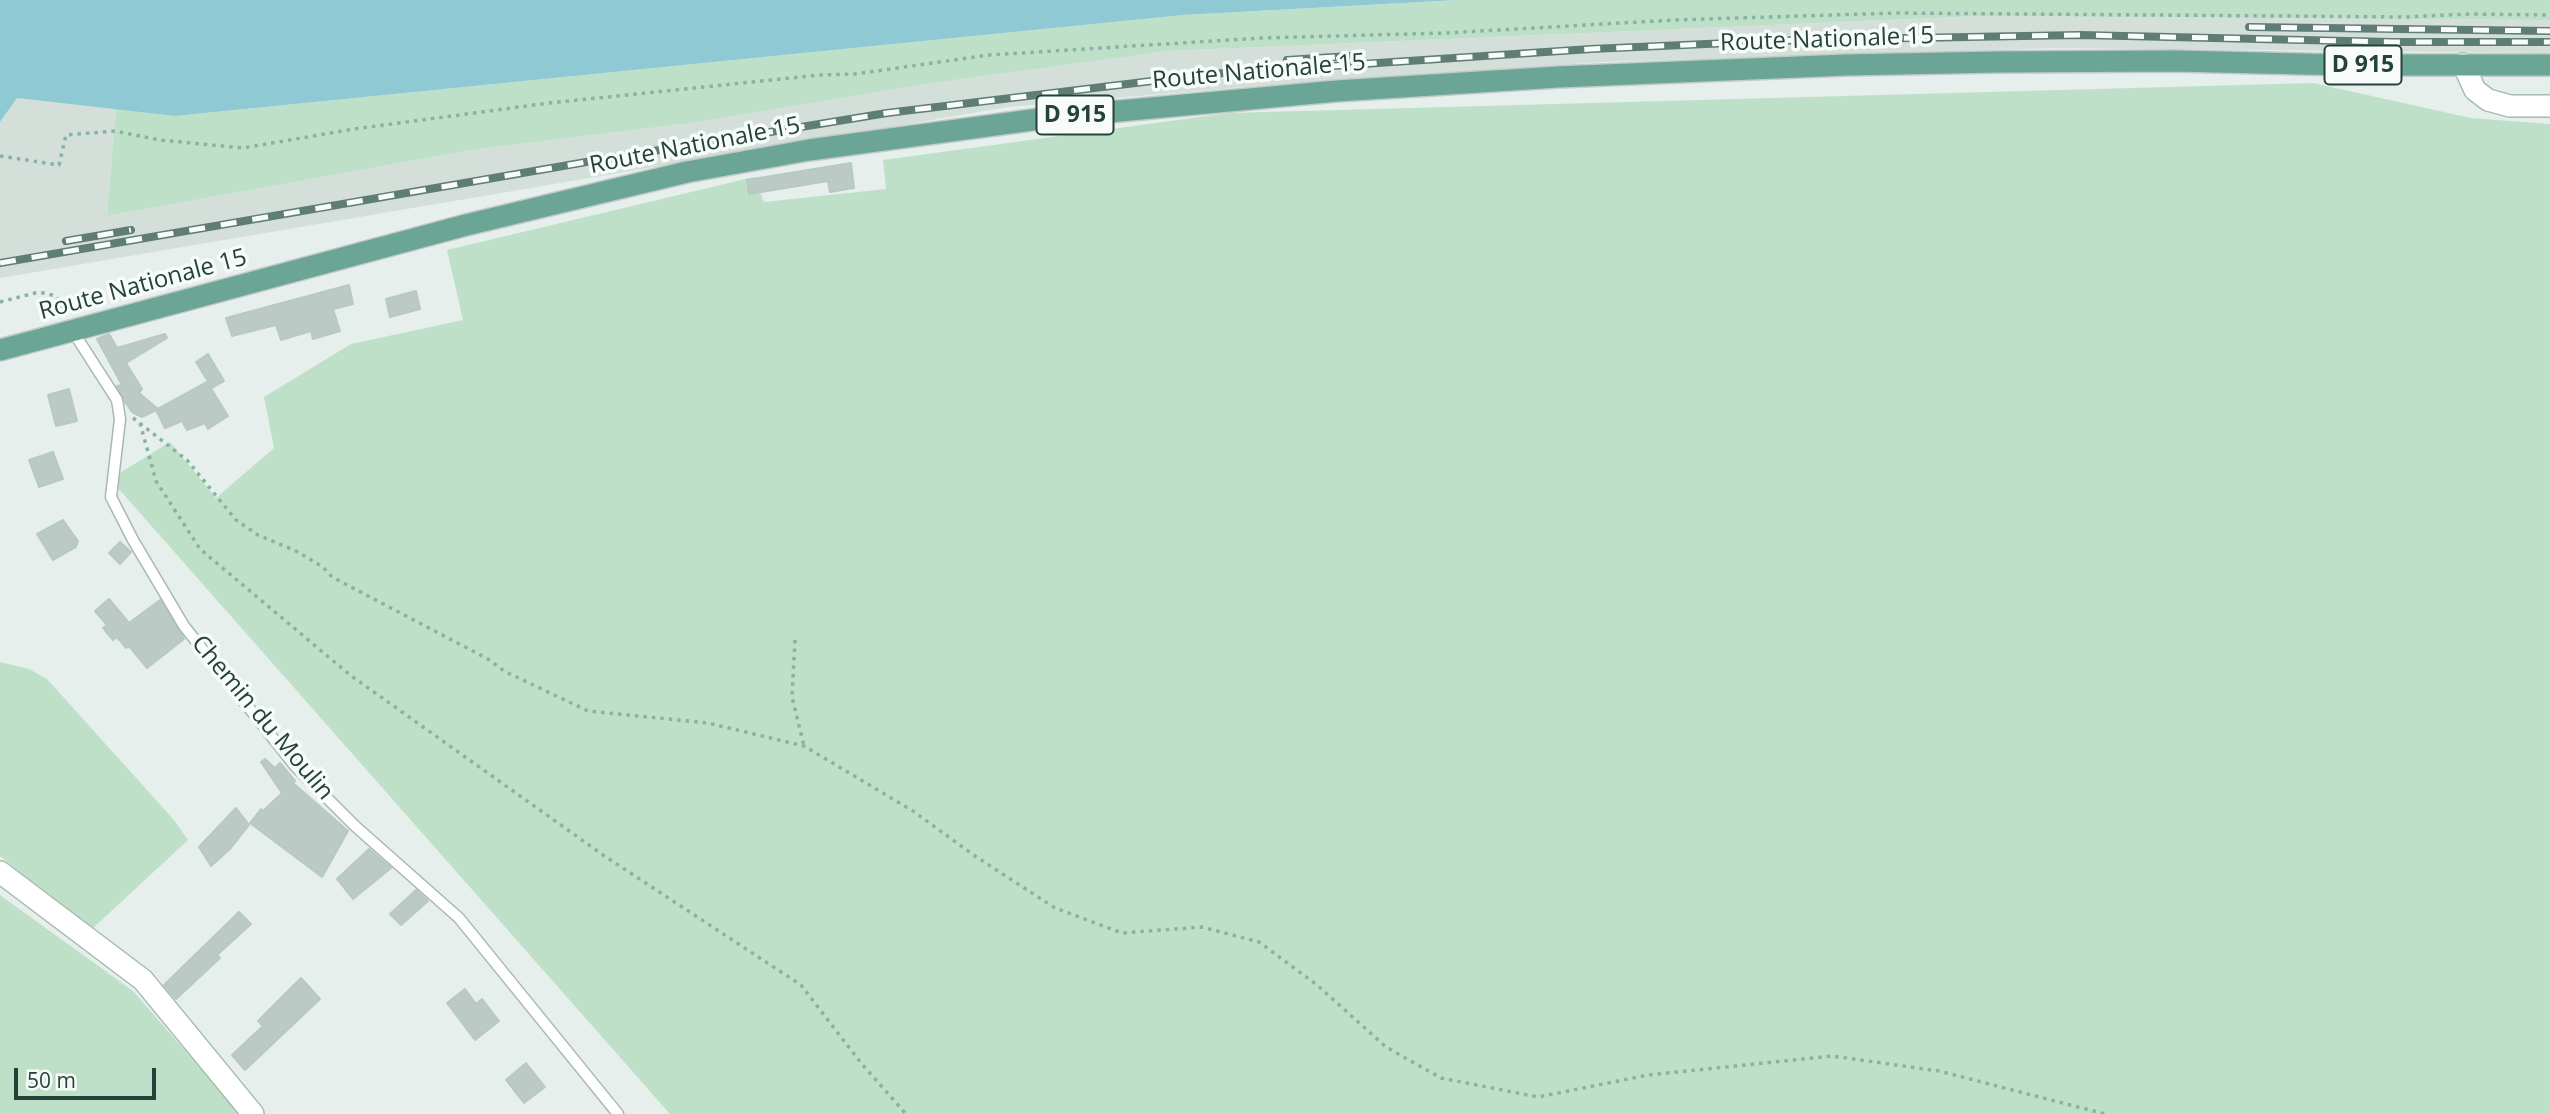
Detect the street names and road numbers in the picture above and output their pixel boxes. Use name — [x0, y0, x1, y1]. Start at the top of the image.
street label: Route Nationale 15 — [1720, 22, 1934, 58]
road number: D 915 — [2324, 46, 2402, 85]
street label: Route Nationale 15 — [1151, 48, 1367, 96]
road number: D 915 — [1036, 96, 1114, 134]
street label: Route Nationale 15 — [587, 111, 803, 181]
street label: Route Nationale 15 — [36, 243, 250, 327]
street label: Chemin du Moulin — [185, 630, 339, 806]

